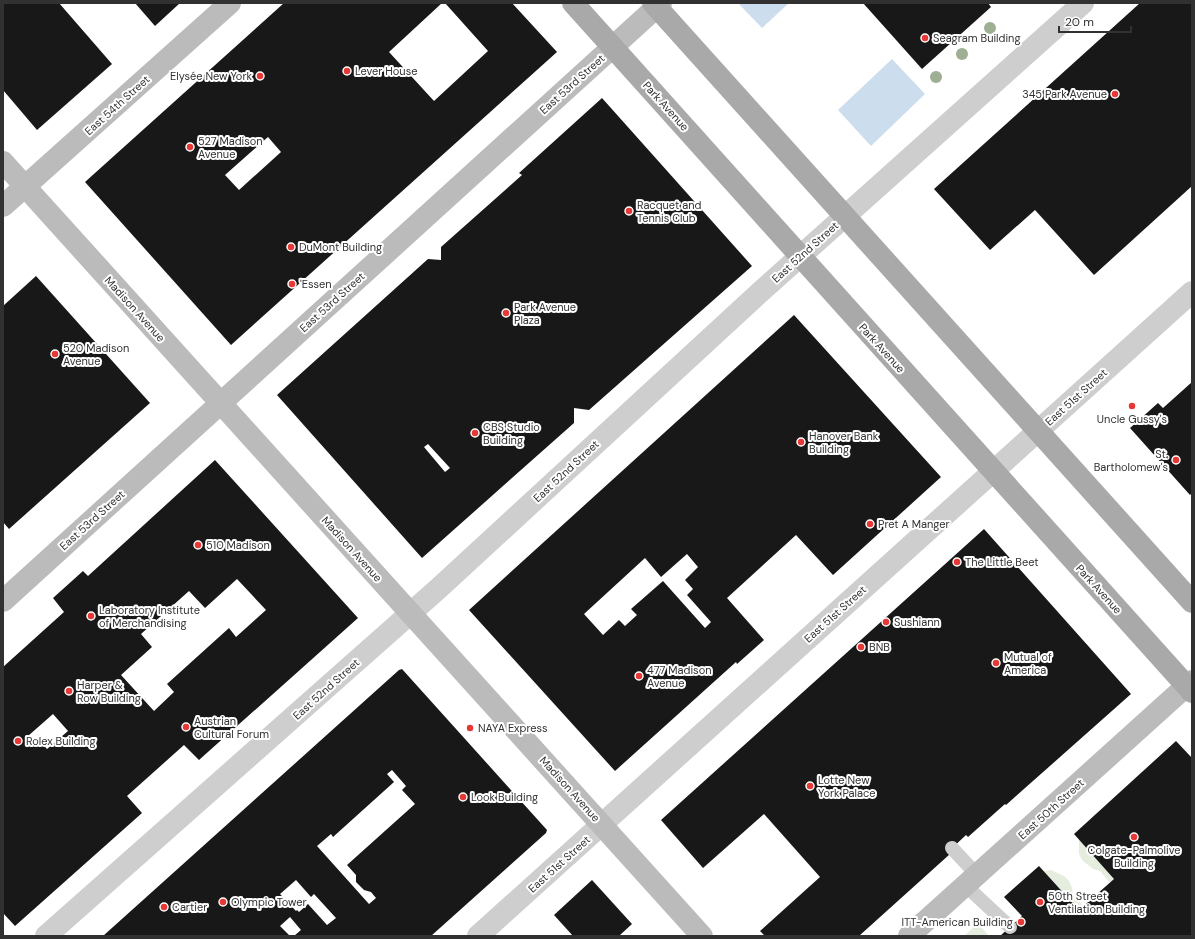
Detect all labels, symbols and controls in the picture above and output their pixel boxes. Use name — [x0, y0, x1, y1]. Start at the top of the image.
scale bar — [1059, 8, 1131, 34]
text: 20 m — [1065, 14, 1094, 30]
place label: Seagram Building — [933, 31, 1021, 45]
marker: Seagram Building — [920, 33, 930, 43]
street label: East 53rd Street — [537, 51, 607, 117]
place label: Lever House — [355, 64, 417, 78]
marker: Lever House — [342, 66, 352, 76]
place label: Elysée New York — [170, 69, 252, 83]
marker: Elysée New York — [255, 71, 265, 81]
street label: East 54th Street — [82, 72, 152, 138]
street label: Park Avenue — [640, 78, 692, 134]
place label: 345 Park Avenue — [1022, 87, 1107, 101]
marker: 345 Park Avenue — [1110, 89, 1120, 99]
place label: 527 Madison Avenue — [198, 134, 263, 161]
marker: 527 Madison Avenue — [185, 142, 195, 152]
place label: Racquet and Tennis Club — [637, 198, 701, 225]
marker: Racquet and Tennis Club — [624, 206, 634, 216]
street label: East 52nd Street — [769, 218, 841, 286]
place label: DuMont Building — [299, 240, 382, 254]
marker: DuMont Building — [286, 242, 296, 252]
street label: East 53rd Street — [297, 269, 367, 335]
street label: Madison Avenue — [102, 273, 168, 345]
place label: 'Essen — [300, 277, 332, 291]
marker: 'Essen — [287, 279, 297, 289]
place label: Park Avenue Plaza — [514, 300, 576, 327]
marker: Park Avenue Plaza — [501, 308, 511, 318]
street label: Park Avenue — [856, 320, 908, 376]
place label: 520 Madison Avenue — [63, 341, 129, 368]
marker: 520 Madison Avenue — [50, 349, 60, 359]
street label: East 51st Street — [1042, 366, 1110, 428]
marker: Uncle Gussy's — [1127, 401, 1137, 411]
place label: Uncle Gussy's — [1097, 412, 1167, 426]
place label: CBS Studio Building — [483, 420, 540, 447]
marker: CBS Studio Building — [470, 428, 480, 438]
place label: Hanover Bank Building — [809, 429, 879, 456]
street label: East 52nd Street — [530, 437, 602, 505]
marker: Hanover Bank Building — [796, 437, 806, 447]
place label: St. Bartholomew's — [1094, 447, 1168, 474]
marker: St. Bartholomew's — [1171, 455, 1181, 465]
street label: East 53rd Street — [57, 487, 127, 553]
street label: Madison Avenue — [319, 513, 385, 585]
place label: Pret A Manger — [878, 517, 950, 531]
marker: Pret A Manger — [865, 519, 875, 529]
place label: 510 Madison — [206, 538, 270, 552]
marker: 510 Madison — [193, 540, 203, 550]
place label: The Little Beet — [965, 555, 1039, 569]
marker: The Little Beet — [952, 557, 962, 567]
street label: Park Avenue — [1073, 561, 1125, 617]
street label: East 51st Street — [801, 583, 869, 645]
place label: Laboratory Institute of Merchandising — [99, 603, 200, 630]
marker: Laboratory Institute of Merchandising — [86, 611, 96, 621]
place label: Sushiann — [894, 615, 940, 629]
marker: Sushiann — [881, 617, 891, 627]
place label: BNB — [869, 640, 890, 654]
marker: BNB — [856, 642, 866, 652]
place label: Mutual of America — [1004, 650, 1052, 677]
street label: East 52nd Street — [290, 655, 362, 723]
marker: Mutual of America — [991, 658, 1001, 668]
place label: 477 Madison Avenue — [647, 663, 711, 690]
marker: 477 Madison Avenue — [634, 671, 644, 681]
place label: Harper & Row Building — [77, 678, 141, 705]
marker: Harper & Row Building — [64, 686, 74, 696]
place label: Austrian Cultural Forum — [194, 714, 269, 741]
place label: NAYA Express — [478, 721, 548, 735]
marker: Austrian Cultural Forum — [181, 722, 191, 732]
marker: NAYA Express — [465, 723, 475, 733]
place label: Rolex Building — [26, 734, 96, 748]
marker: Rolex Building — [13, 736, 23, 746]
street label: Madison Avenue — [537, 753, 603, 825]
place label: Lotte New York Palace — [818, 773, 876, 800]
street label: East 50th Street — [1015, 776, 1087, 842]
marker: Lotte New York Palace — [805, 781, 815, 791]
place label: Look Building — [471, 790, 538, 804]
marker: Look Building — [458, 792, 468, 802]
marker: Colgate-Palmolive Building — [1129, 832, 1139, 842]
street label: East 51st Street — [525, 833, 593, 895]
place label: Colgate-Palmolive Building — [1088, 843, 1180, 870]
place label: 50th Street Ventilation Building — [1048, 889, 1145, 916]
place label: Olympic Tower — [231, 895, 307, 909]
marker: Olympic Tower — [218, 897, 228, 907]
marker: 50th Street Ventilation Building — [1035, 897, 1045, 907]
place label: Cartier — [172, 900, 207, 914]
marker: Cartier — [159, 902, 169, 912]
place label: ITT-American Building — [901, 915, 1013, 929]
marker: ITT-American Building — [1016, 917, 1026, 927]

